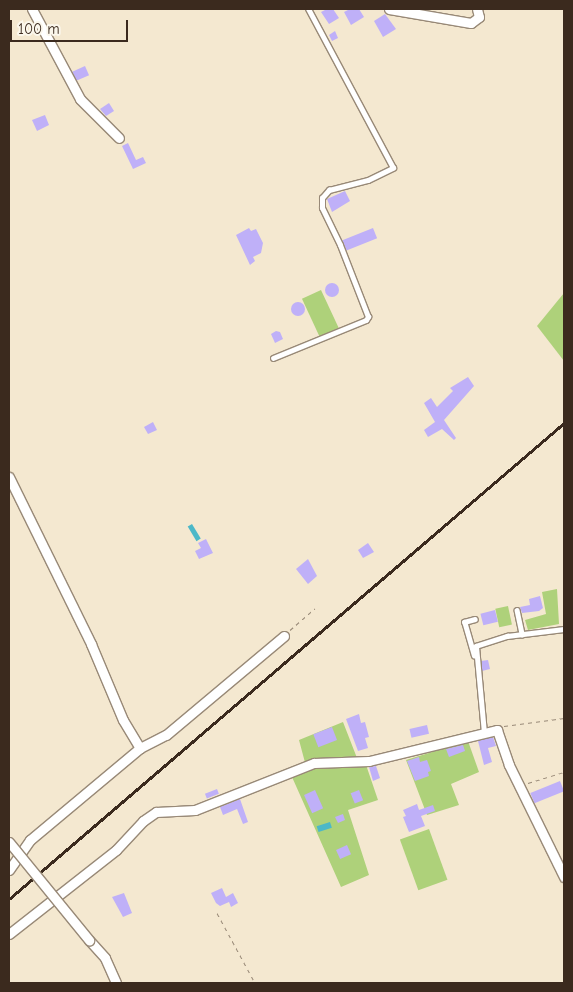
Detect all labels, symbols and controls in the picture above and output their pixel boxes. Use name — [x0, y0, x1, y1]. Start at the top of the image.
scale bar — [12, 10, 130, 42]
text: 100 m — [18, 20, 60, 38]

